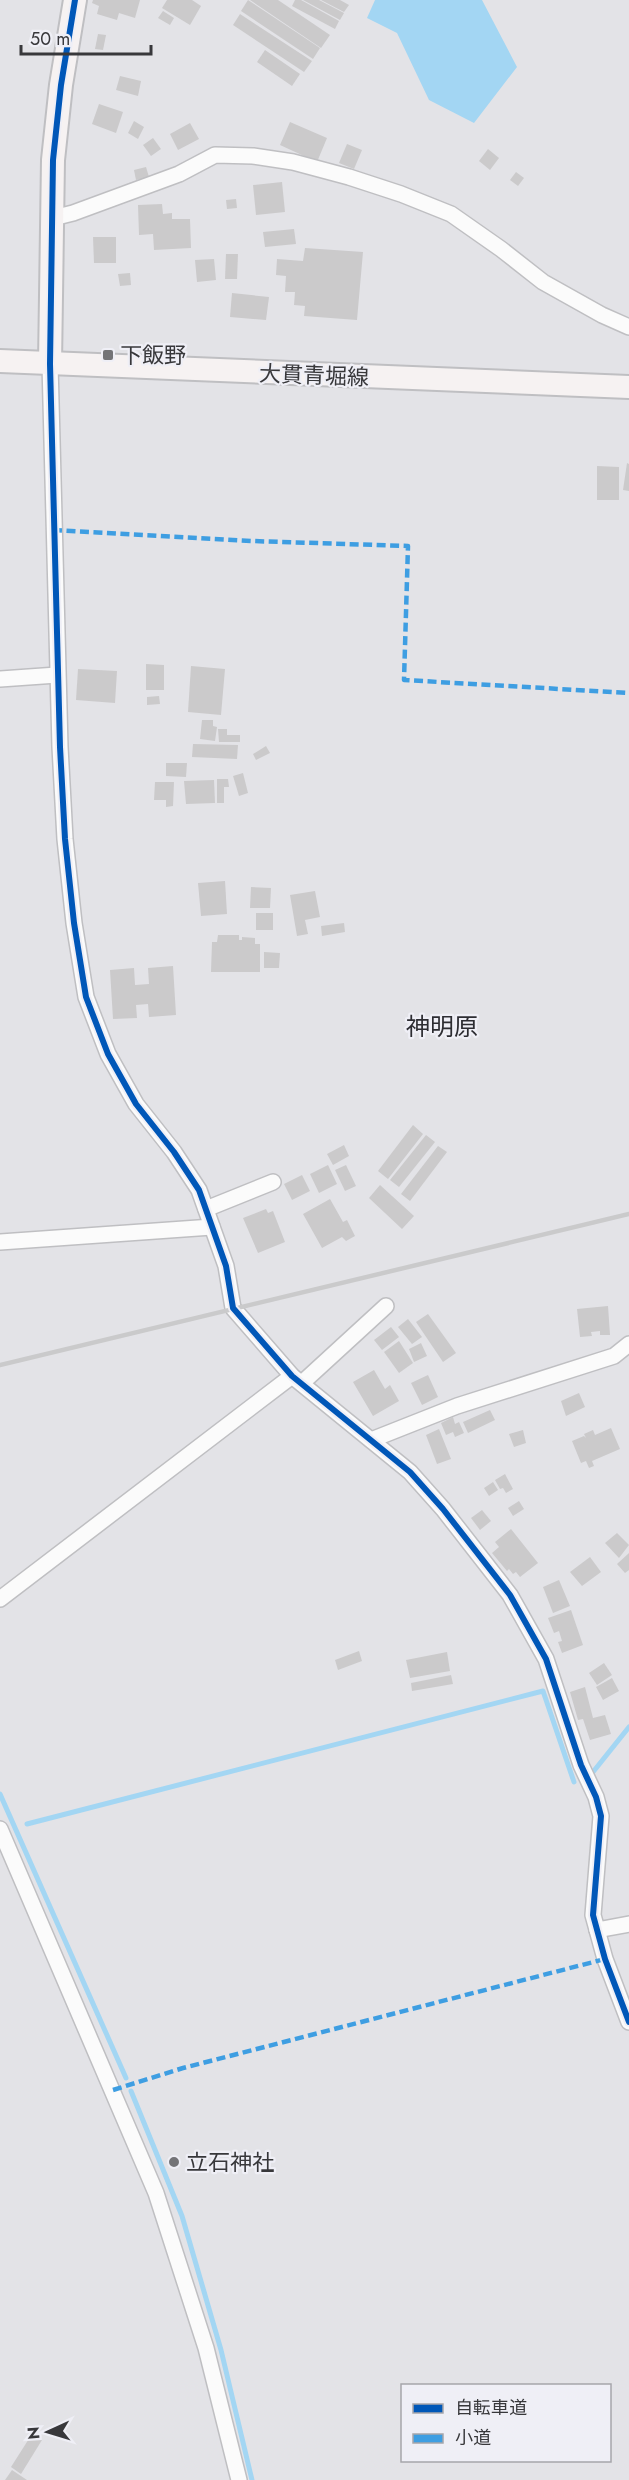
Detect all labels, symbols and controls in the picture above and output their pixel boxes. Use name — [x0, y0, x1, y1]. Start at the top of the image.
scale bar — [21, 18, 152, 56]
text: 50 m — [30, 26, 70, 52]
place label: 下飯野 — [120, 339, 186, 371]
marker: 下飯野 — [101, 348, 115, 362]
street label: 大貫青堀線 — [258, 357, 370, 393]
district label: 神明原 — [406, 1009, 478, 1044]
place label: 立石神社 — [186, 2146, 274, 2178]
marker: 立石神社 — [167, 2155, 181, 2169]
legend — [401, 2384, 611, 2462]
text: 自転車道 — [455, 2395, 527, 2421]
north arrow — [18, 2402, 78, 2462]
text: 小道 — [455, 2425, 491, 2451]
text: N — [22, 2426, 45, 2440]

